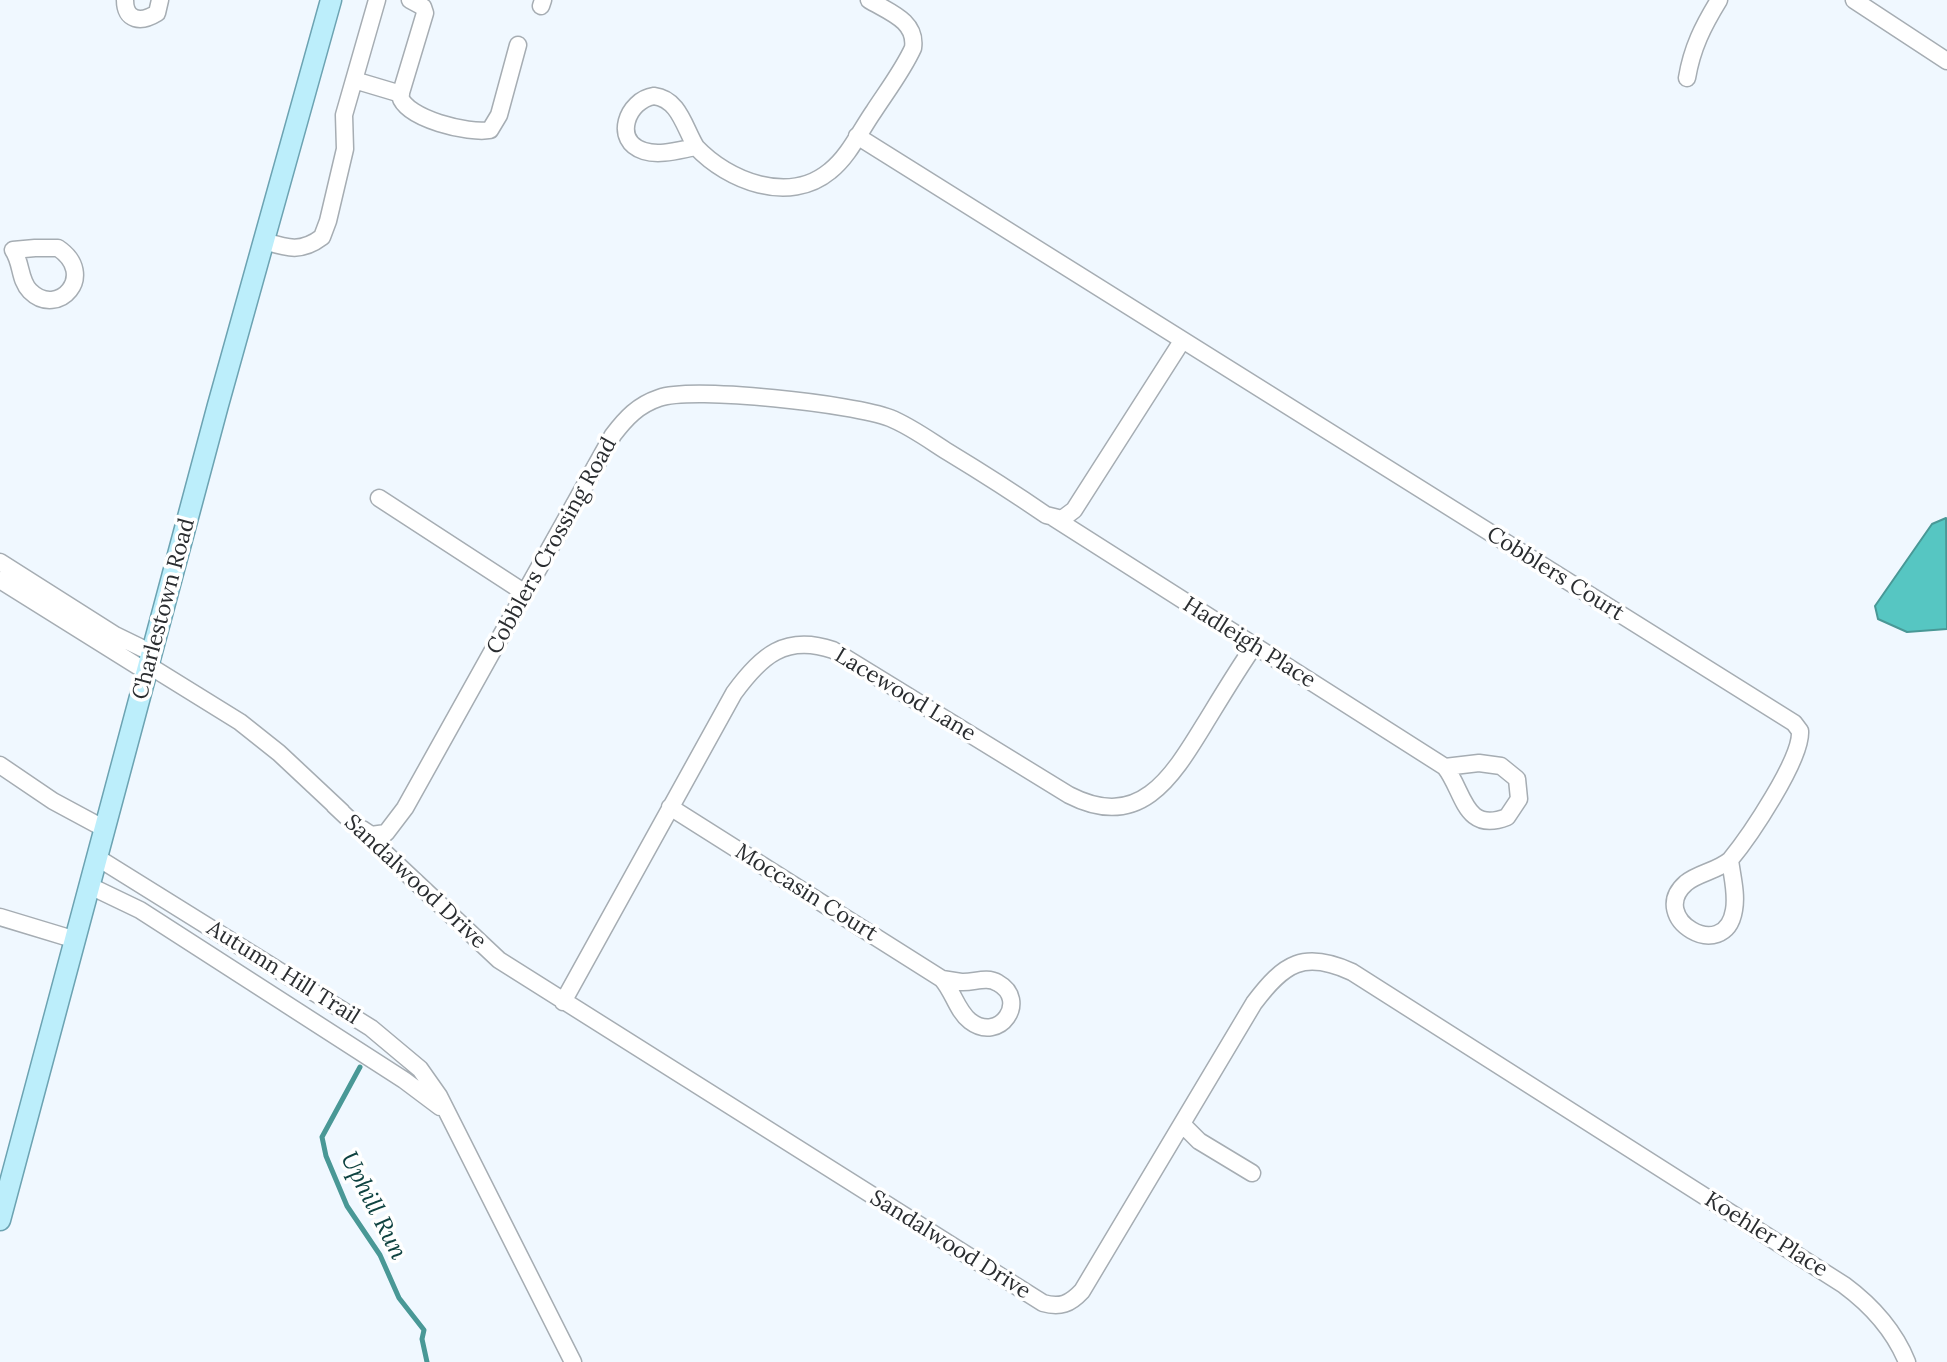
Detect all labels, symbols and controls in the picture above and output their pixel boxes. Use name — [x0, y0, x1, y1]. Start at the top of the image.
street label: Cobblers Crossing Road — [481, 433, 623, 659]
street label: Charlestown Road — [127, 516, 201, 702]
street label: Cobblers Court — [1482, 521, 1628, 627]
street label: Hadleigh Place — [1178, 592, 1320, 694]
street label: Lacewood Lane — [830, 643, 980, 747]
street label: Sandalwood Drive — [338, 809, 492, 955]
street label: Moccasin Court — [730, 839, 882, 947]
street label: Autumn Hill Trail — [202, 915, 364, 1031]
water label: Uphill Run — [334, 1147, 412, 1265]
street label: Sandalwood Drive — [865, 1185, 1035, 1305]
street label: Koehler Place — [1700, 1187, 1832, 1283]

